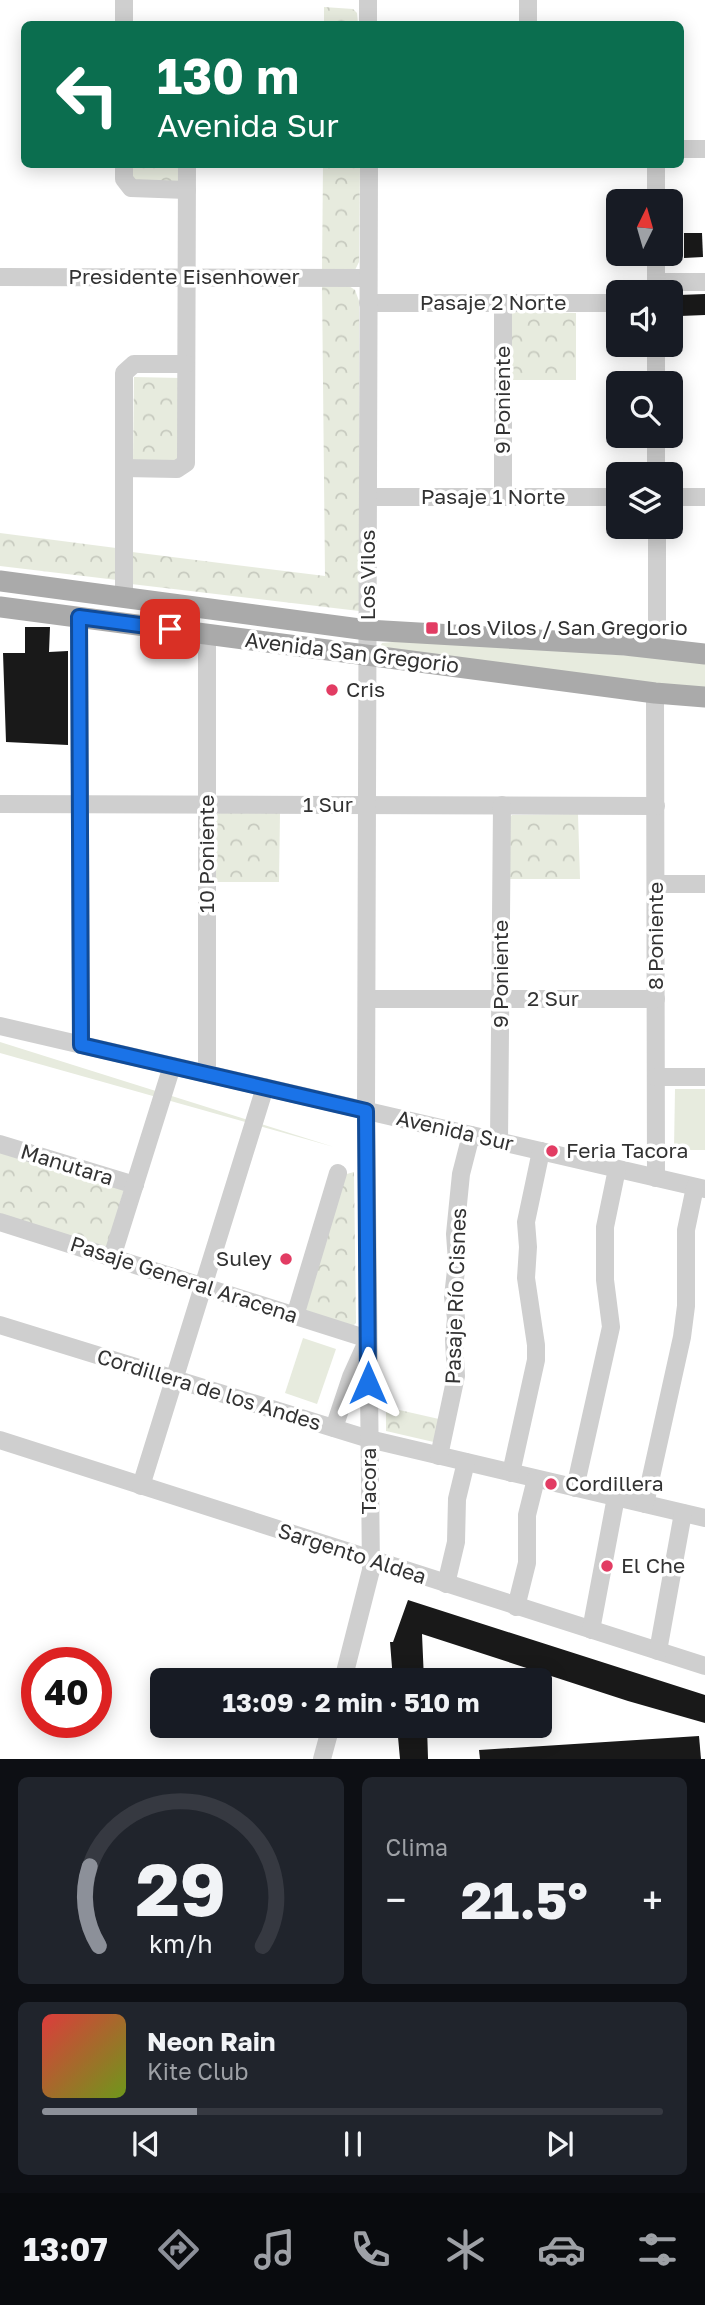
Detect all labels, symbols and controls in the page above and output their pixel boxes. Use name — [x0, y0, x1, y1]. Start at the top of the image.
text: 130 m — [157, 46, 299, 105]
icon: left — [42, 49, 133, 140]
text: Avenida Sur — [157, 106, 339, 144]
north arrow — [606, 189, 682, 266]
map controls — [606, 189, 683, 539]
street label: Presidente Eisenhower — [68, 263, 300, 289]
button: sound — [606, 280, 683, 357]
street label: Pasaje 2 Norte — [420, 289, 566, 315]
street label: 9 Poniente — [489, 346, 515, 454]
button: search — [606, 371, 683, 448]
button: layers — [606, 462, 683, 539]
street label: Pasaje 1 Norte — [421, 483, 565, 509]
street label: Los Vilos — [354, 530, 380, 620]
pin — [140, 599, 200, 659]
icon: arrive — [151, 610, 189, 648]
place label: Los Vilos / San Gregorio — [446, 614, 688, 640]
marker: Los Vilos / San Gregorio — [424, 620, 440, 636]
street label: Avenida San Gregorio — [244, 626, 461, 678]
place label: Cris — [346, 676, 385, 702]
marker: Cris — [324, 682, 340, 698]
street label: 1 Sur — [303, 791, 353, 817]
street label: 10 Poniente — [193, 795, 219, 913]
street label: 8 Poniente — [642, 882, 668, 990]
street label: 9 Poniente — [487, 920, 513, 1028]
street label: 2 Sur — [527, 985, 579, 1011]
street label: Avenida Sur — [394, 1104, 516, 1156]
place label: Feria Tacora — [566, 1137, 688, 1163]
street label: Manutara — [18, 1138, 117, 1190]
marker: Feria Tacora — [544, 1143, 560, 1159]
street label: Pasaje Río Cisnes — [439, 1207, 471, 1385]
street label: Pasaje General Aracena — [67, 1230, 301, 1328]
place label: Suley — [216, 1245, 272, 1271]
marker: Suley — [278, 1251, 294, 1267]
street label: Cordillera de los Andes — [94, 1343, 324, 1436]
position arrow — [331, 1346, 405, 1420]
street label: Tacora — [355, 1448, 381, 1514]
place label: Cordillera — [565, 1470, 664, 1496]
marker: Cordillera — [543, 1476, 559, 1492]
street label: Sargento Aldea — [275, 1517, 430, 1589]
place label: El Che — [621, 1552, 685, 1578]
marker: El Che — [599, 1558, 615, 1574]
speed limit sign: 40 — [21, 1647, 112, 1738]
text: 13:09 · 2 min · 510 m — [223, 1687, 479, 1718]
text: Clima — [386, 1833, 448, 1861]
text: 29 — [135, 1846, 226, 1933]
text: 21.5° — [461, 1868, 588, 1930]
text: − — [386, 1877, 406, 1922]
text: + — [642, 1877, 663, 1922]
text: km/h — [149, 1928, 213, 1959]
text: Neon Rain — [147, 2026, 276, 2057]
text: Kite Club — [147, 2057, 248, 2085]
icon: previous — [127, 2125, 165, 2163]
icon: pause — [334, 2125, 372, 2163]
icon: next — [541, 2125, 579, 2163]
icon: directions — [154, 2225, 203, 2274]
icon: music — [250, 2225, 299, 2274]
icon: phone — [346, 2225, 395, 2274]
icon: climate — [441, 2225, 490, 2274]
icon: car — [537, 2225, 586, 2274]
icon: filters — [633, 2225, 682, 2274]
text: 13:07 — [23, 2230, 108, 2268]

